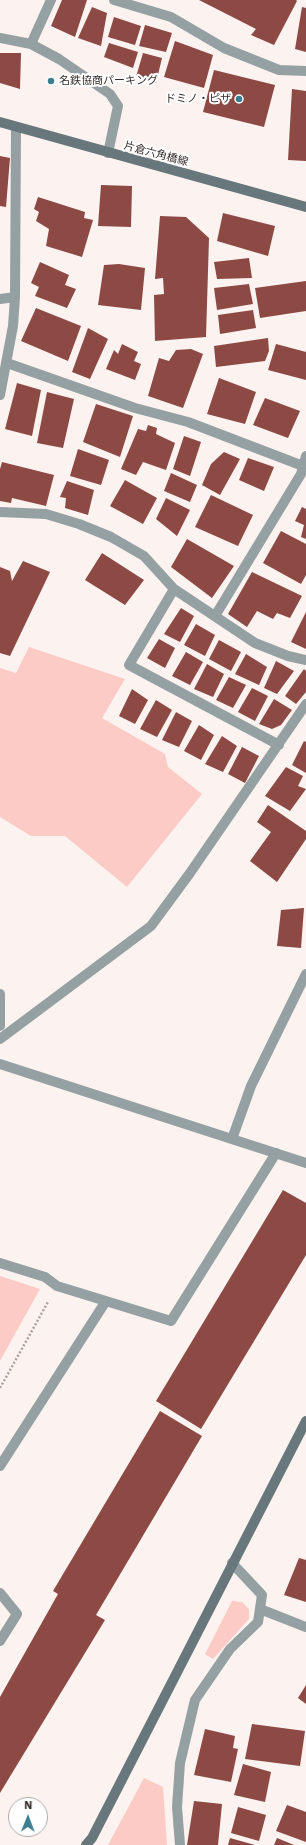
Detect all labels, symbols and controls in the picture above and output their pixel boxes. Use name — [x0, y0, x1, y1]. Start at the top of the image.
place label: 名鉄協商パーキング — [59, 74, 158, 88]
marker: 名鉄協商パーキング — [46, 76, 56, 86]
place label: ドミノ・ピザ — [165, 92, 231, 106]
marker: ドミノ・ピザ — [234, 94, 244, 104]
street label: 片倉六角橋線 — [122, 139, 190, 169]
north arrow — [8, 1797, 48, 1837]
text: N — [24, 1799, 32, 1812]

